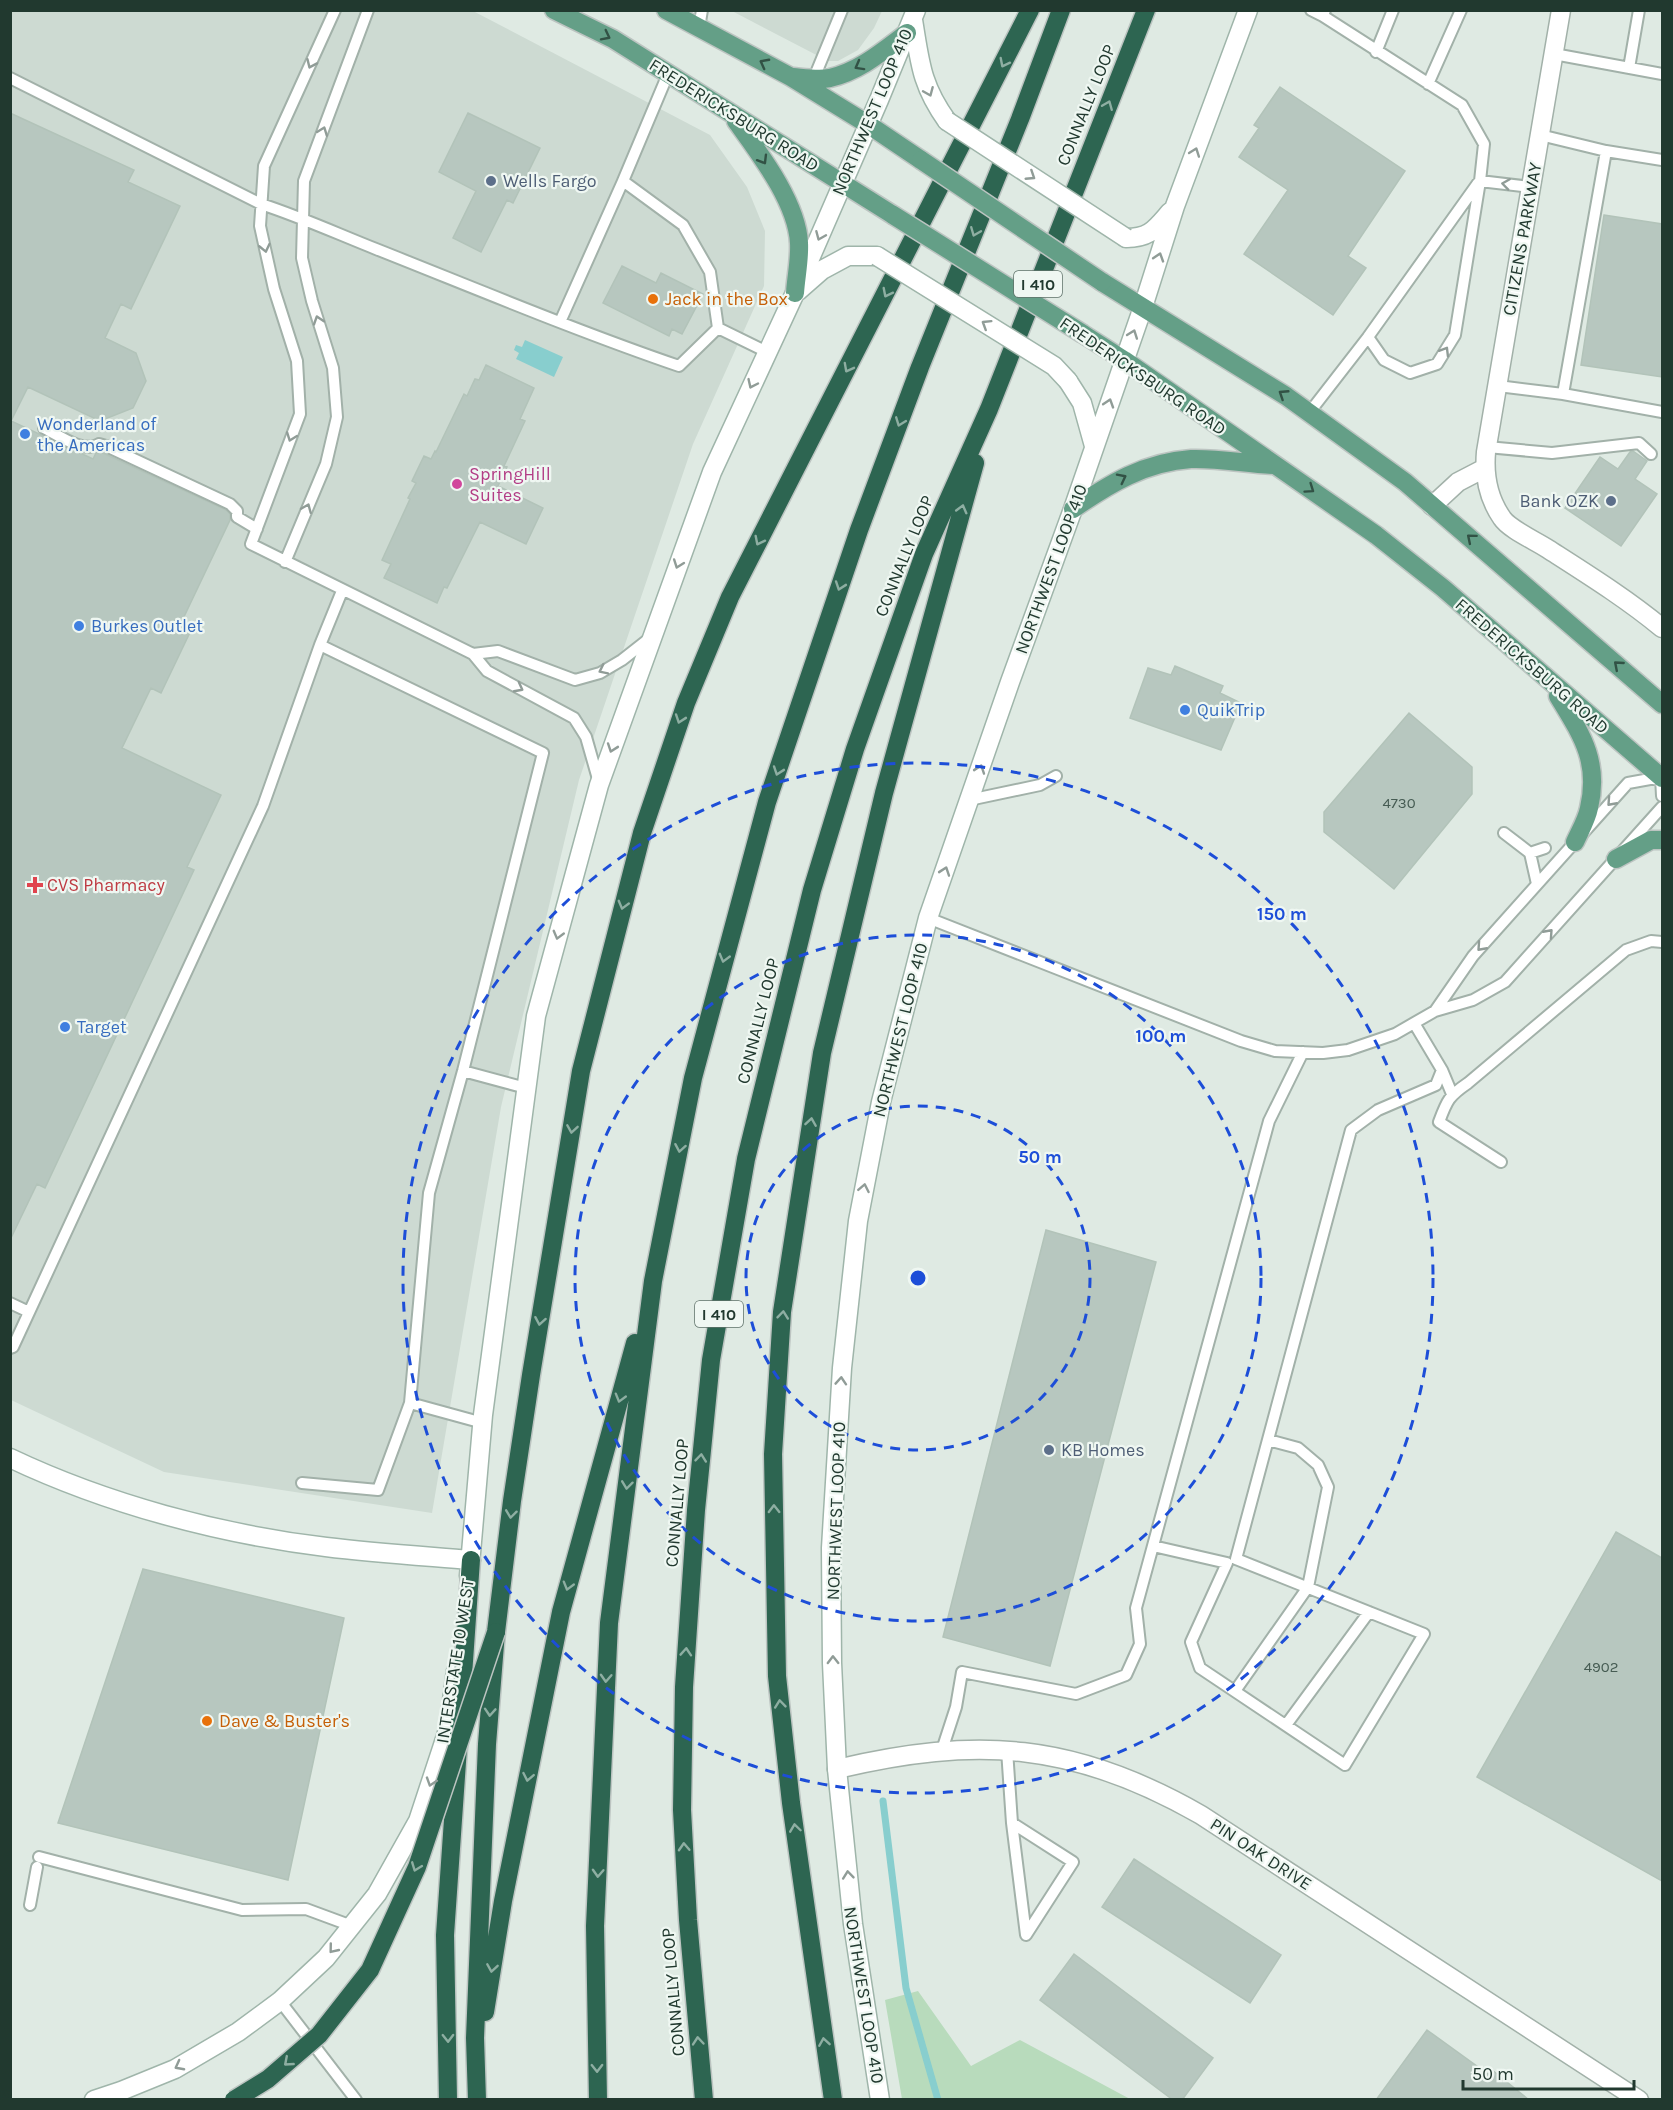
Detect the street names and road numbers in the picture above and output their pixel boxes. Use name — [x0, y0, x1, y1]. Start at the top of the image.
street label: NORTHWEST LOOP 410 — [827, 25, 917, 199]
street label: CONNALLY LOOP — [1052, 41, 1120, 169]
street label: FREDERICKSBURG ROAD — [645, 54, 823, 176]
street label: CITIZENS PARKWAY — [1498, 161, 1546, 317]
road number: I 410 — [1014, 271, 1062, 297]
street label: FREDERICKSBURG ROAD — [1056, 312, 1230, 440]
street label: NORTHWEST LOOP 410 — [1010, 481, 1092, 657]
street label: CONNALLY LOOP — [870, 492, 938, 620]
street label: FREDERICKSBURG ROAD — [1451, 593, 1613, 739]
street label: NORTHWEST LOOP 410 — [868, 941, 932, 1119]
street label: CONNALLY LOOP — [732, 956, 784, 1086]
road number: I 410 — [695, 1301, 743, 1327]
street label: NORTHWEST LOOP 410 — [822, 1421, 850, 1601]
street label: CONNALLY LOOP — [660, 1438, 694, 1568]
street label: INTERSTATE 10 WEST — [431, 1577, 479, 1745]
street label: PIN OAK DRIVE — [1206, 1813, 1316, 1895]
street label: NORTHWEST LOOP 410 — [839, 1905, 889, 2085]
street label: CONNALLY LOOP — [656, 1927, 690, 2057]

